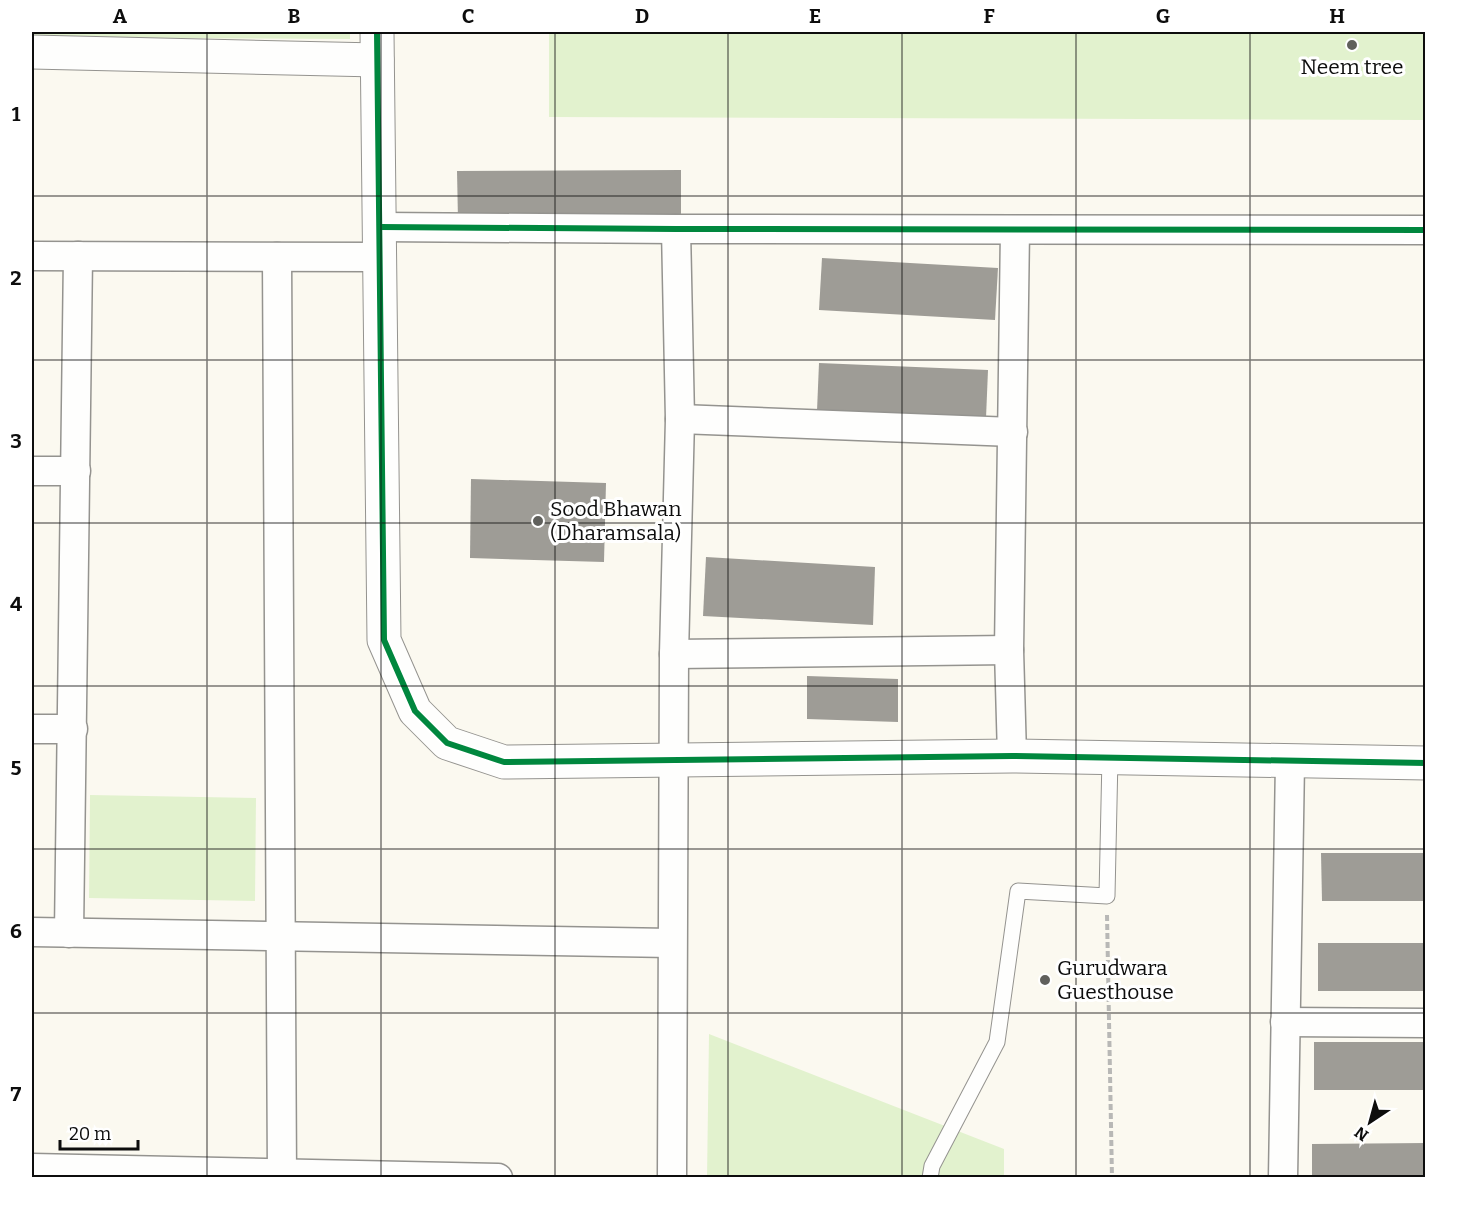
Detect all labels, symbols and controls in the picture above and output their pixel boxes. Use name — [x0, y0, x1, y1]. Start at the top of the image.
text: A — [113, 4, 128, 28]
text: B — [288, 4, 301, 28]
text: C — [462, 4, 474, 28]
text: D — [635, 4, 649, 28]
text: E — [809, 4, 821, 28]
text: F — [983, 4, 995, 28]
text: G — [1156, 4, 1170, 28]
text: H — [1329, 4, 1345, 28]
marker: Neem tree — [1345, 38, 1359, 52]
place label: Neem tree — [1301, 54, 1403, 80]
text: 1 — [12, 102, 21, 126]
text: 2 — [10, 266, 22, 290]
text: 3 — [10, 429, 22, 453]
place label: Sood Bhawan (Dharamsala) — [550, 496, 682, 546]
marker: Sood Bhawan (Dharamsala) — [531, 514, 545, 528]
text: 4 — [10, 592, 22, 616]
text: 5 — [11, 756, 22, 780]
text: 6 — [10, 919, 22, 943]
place label: Gurudwara Guesthouse — [1057, 955, 1174, 1005]
marker: Gurudwara Guesthouse — [1038, 973, 1052, 987]
text: 7 — [11, 1082, 22, 1106]
north arrow — [1340, 1092, 1400, 1152]
scale bar — [60, 1113, 138, 1151]
text: N — [1351, 1122, 1372, 1145]
text: 20 m — [69, 1123, 111, 1145]

